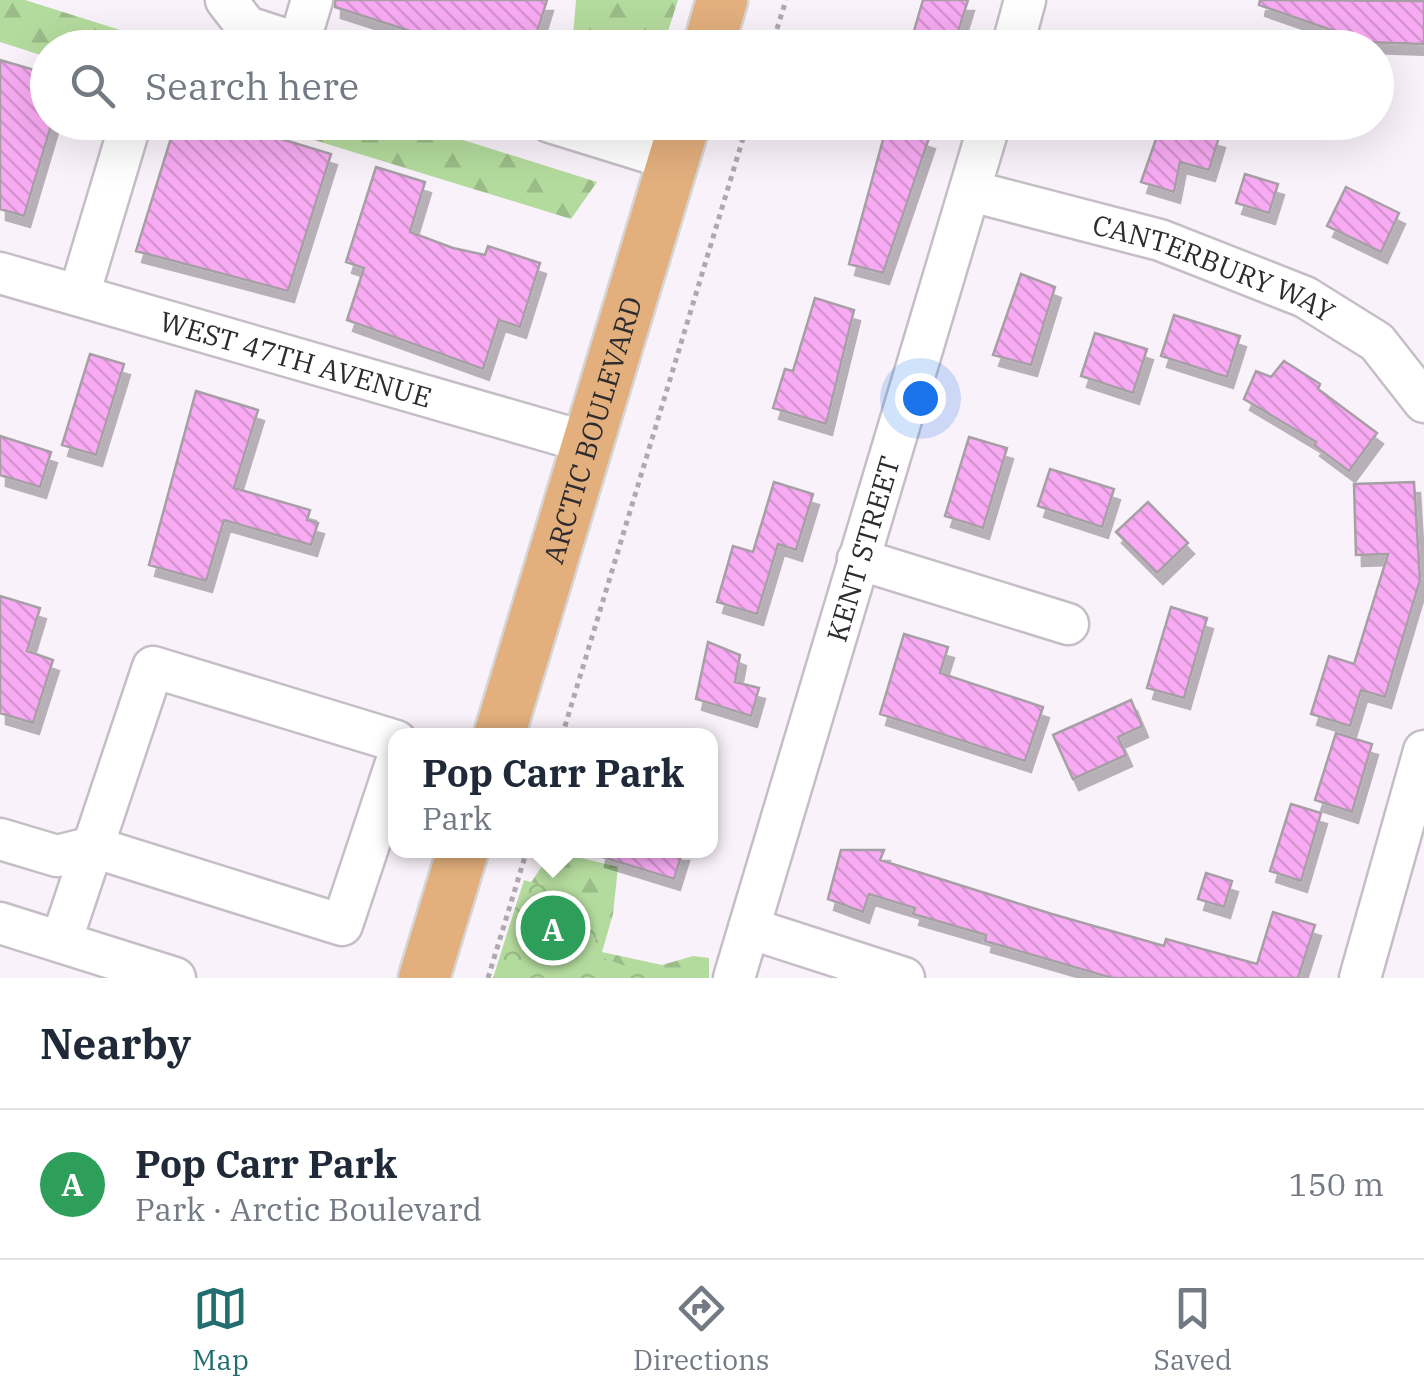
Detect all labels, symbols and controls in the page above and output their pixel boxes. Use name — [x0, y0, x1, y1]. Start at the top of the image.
search box — [30, 30, 1394, 140]
icon: search — [65, 58, 120, 113]
text: Search here — [145, 61, 359, 110]
street label: CANTERBURY WAY — [1089, 205, 1342, 330]
street label: ARCTIC BOULEVARD — [534, 292, 650, 568]
street label: WEST 47TH AVENUE — [156, 302, 436, 415]
your location — [895, 373, 946, 424]
street label: KENT STREET — [817, 452, 908, 646]
popup — [388, 728, 718, 858]
text: Pop Carr Park — [422, 748, 684, 797]
text: Park — [422, 797, 492, 839]
pin: A — [520, 890, 586, 966]
text: Nearby — [40, 1016, 191, 1071]
text: Pop Carr Park — [135, 1139, 397, 1188]
text: A — [61, 1163, 84, 1205]
text: 150 m — [1288, 1163, 1384, 1205]
text: Park · Arctic Boulevard — [135, 1188, 482, 1230]
tab: Map — [192, 1281, 249, 1378]
tab: Directions — [633, 1281, 770, 1378]
tab: Saved — [1154, 1281, 1232, 1378]

